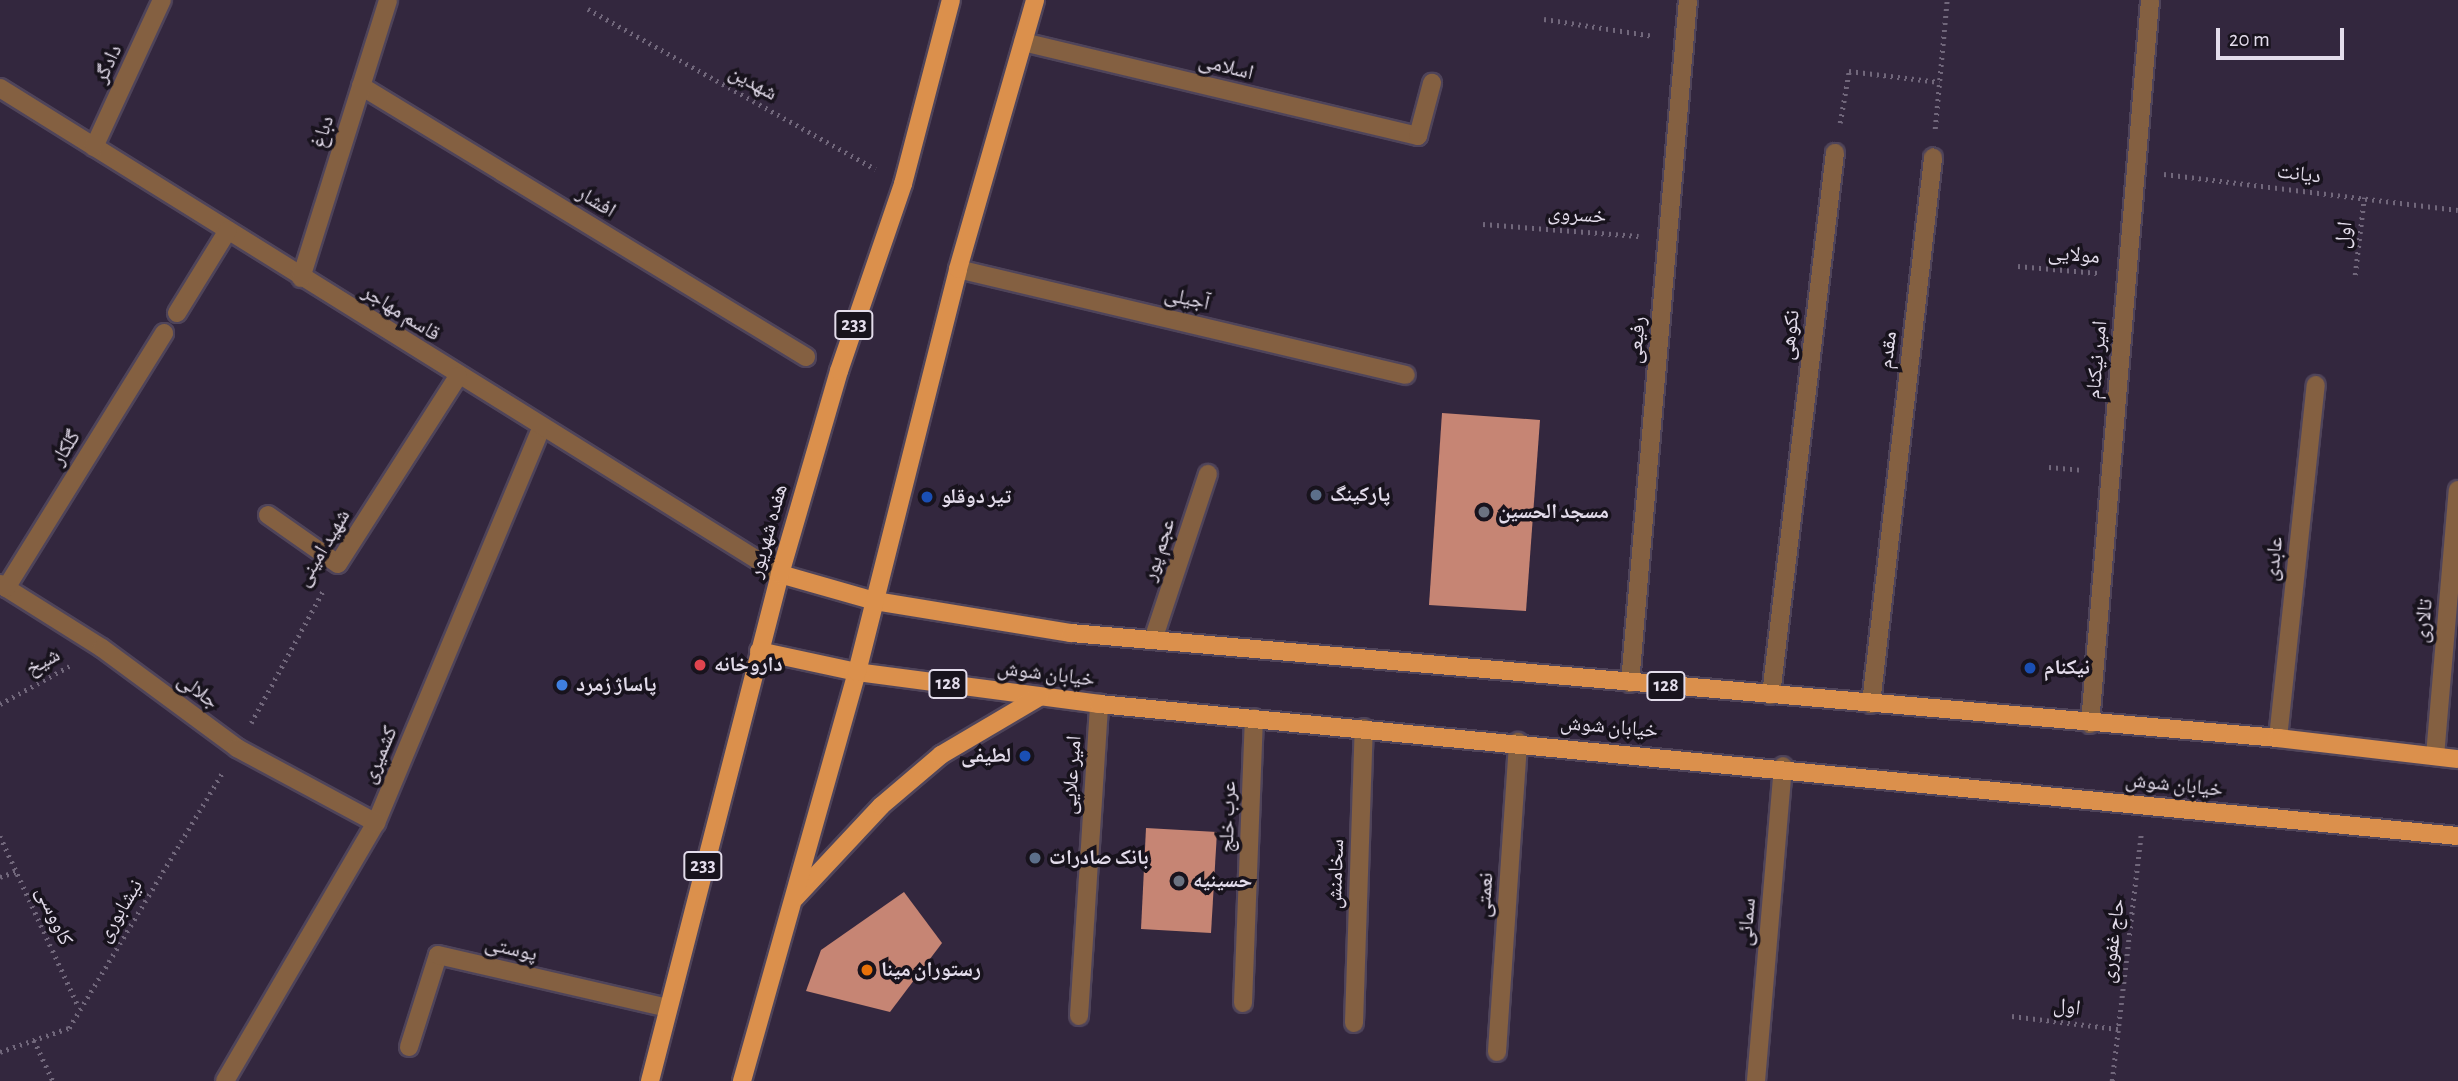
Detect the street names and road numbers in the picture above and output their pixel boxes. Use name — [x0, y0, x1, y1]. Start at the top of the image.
street label: دادگر — [88, 41, 128, 87]
street label: اسلامی — [1196, 48, 1256, 86]
street label: شهدین — [724, 60, 782, 106]
street label: دباغ — [306, 113, 340, 151]
street label: دیانت — [2276, 159, 2322, 189]
street label: افشار — [572, 181, 620, 223]
street label: خسروی — [1547, 200, 1607, 230]
street label: اول — [2330, 220, 2358, 250]
street label: مولایی — [2047, 240, 2101, 270]
street label: قاسم مهاجر — [357, 279, 445, 347]
street label: آجیلی — [1162, 282, 1212, 316]
street label: نکوهی — [1774, 308, 1806, 362]
road number: 233 — [833, 310, 875, 340]
street label: رفیعی — [1622, 315, 1652, 365]
street label: امیر نیکنام — [2081, 320, 2113, 400]
street label: مقدم — [1873, 330, 1903, 370]
street label: گلکار — [46, 426, 86, 470]
street label: هفده شهریور — [743, 481, 793, 581]
street label: شهید امینی — [290, 505, 356, 591]
street label: عجم پور — [1137, 516, 1181, 584]
street label: عابدی — [2259, 535, 2289, 583]
street label: تالاری — [2410, 598, 2438, 644]
street label: شیخ — [21, 642, 65, 682]
street label: خیابان شوش — [996, 656, 1096, 692]
street label: جلالی — [172, 667, 224, 715]
road number: 128 — [927, 668, 969, 699]
road number: 128 — [1645, 670, 1687, 702]
street label: خیابان شوش — [1559, 710, 1659, 744]
street label: کشمیری — [357, 722, 403, 788]
street label: امیر علایی — [1057, 735, 1087, 815]
street label: خیابان شوش — [2124, 767, 2224, 803]
street label: عرب خلج — [1214, 781, 1242, 853]
street label: سخامنش — [1322, 838, 1350, 910]
road number: 233 — [682, 850, 724, 881]
street label: نعمتی — [1471, 872, 1499, 918]
street label: نیشابوری — [91, 875, 149, 947]
street label: کاووسی — [30, 883, 78, 949]
street label: سمائی — [1732, 897, 1762, 947]
street label: حاج غفوری — [2095, 897, 2131, 985]
street label: پوستی — [482, 931, 540, 967]
street label: اول — [2052, 993, 2082, 1021]

